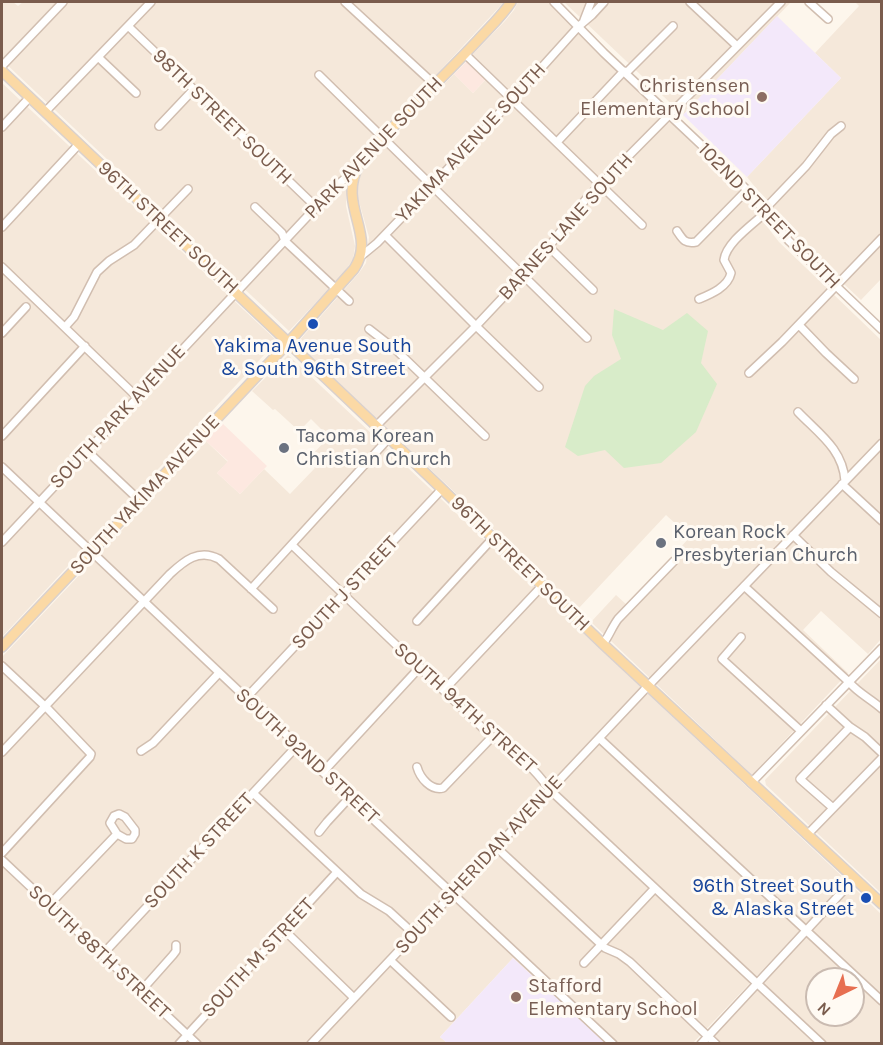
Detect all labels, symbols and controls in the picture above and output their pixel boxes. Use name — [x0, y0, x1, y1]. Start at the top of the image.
street label: 98TH STREET SOUTH — [147, 44, 297, 190]
street label: YAKIMA AVENUE SOUTH — [391, 58, 551, 228]
street label: PARK AVENUE SOUTH — [300, 72, 448, 224]
place label: Christensen Elementary School — [580, 74, 750, 121]
marker: Christensen Elementary School — [755, 90, 769, 104]
street label: 102ND STREET SOUTH — [693, 138, 845, 294]
street label: BARNES LANE SOUTH — [494, 148, 638, 306]
street label: 96TH STREET SOUTH — [92, 156, 244, 300]
marker: Yakima Avenue South & South 96th Street — [306, 317, 320, 331]
place label: Yakima Avenue South & South 96th Street — [214, 334, 412, 381]
street label: SOUTH PARK AVENUE — [45, 340, 191, 494]
street label: SOUTH YAKIMA AVENUE — [65, 410, 225, 580]
place label: Tacoma Korean Christian Church — [296, 424, 451, 471]
marker: Tacoma Korean Christian Church — [277, 441, 291, 455]
street label: 96TH STREET SOUTH — [445, 491, 595, 637]
place label: Korean Rock Presbyterian Church — [673, 520, 858, 567]
street label: SOUTH J STREET — [286, 531, 404, 655]
marker: Korean Rock Presbyterian Church — [654, 536, 668, 550]
street label: SOUTH 94TH STREET — [389, 638, 541, 778]
street label: SOUTH 92ND STREET — [230, 683, 384, 829]
street label: SOUTH SHERIDAN AVENUE — [390, 771, 568, 959]
street label: SOUTH K STREET — [139, 788, 259, 914]
place label: 96th Street South & Alaska Street — [692, 874, 854, 921]
street label: SOUTH 88TH STREET — [23, 880, 175, 1024]
marker: 96th Street South & Alaska Street — [859, 891, 873, 905]
street label: SOUTH M STREET — [196, 893, 320, 1023]
north arrow — [805, 967, 865, 1027]
place label: Stafford Elementary School — [528, 974, 698, 1021]
marker: Stafford Elementary School — [509, 990, 523, 1004]
text: N — [813, 998, 834, 1020]

